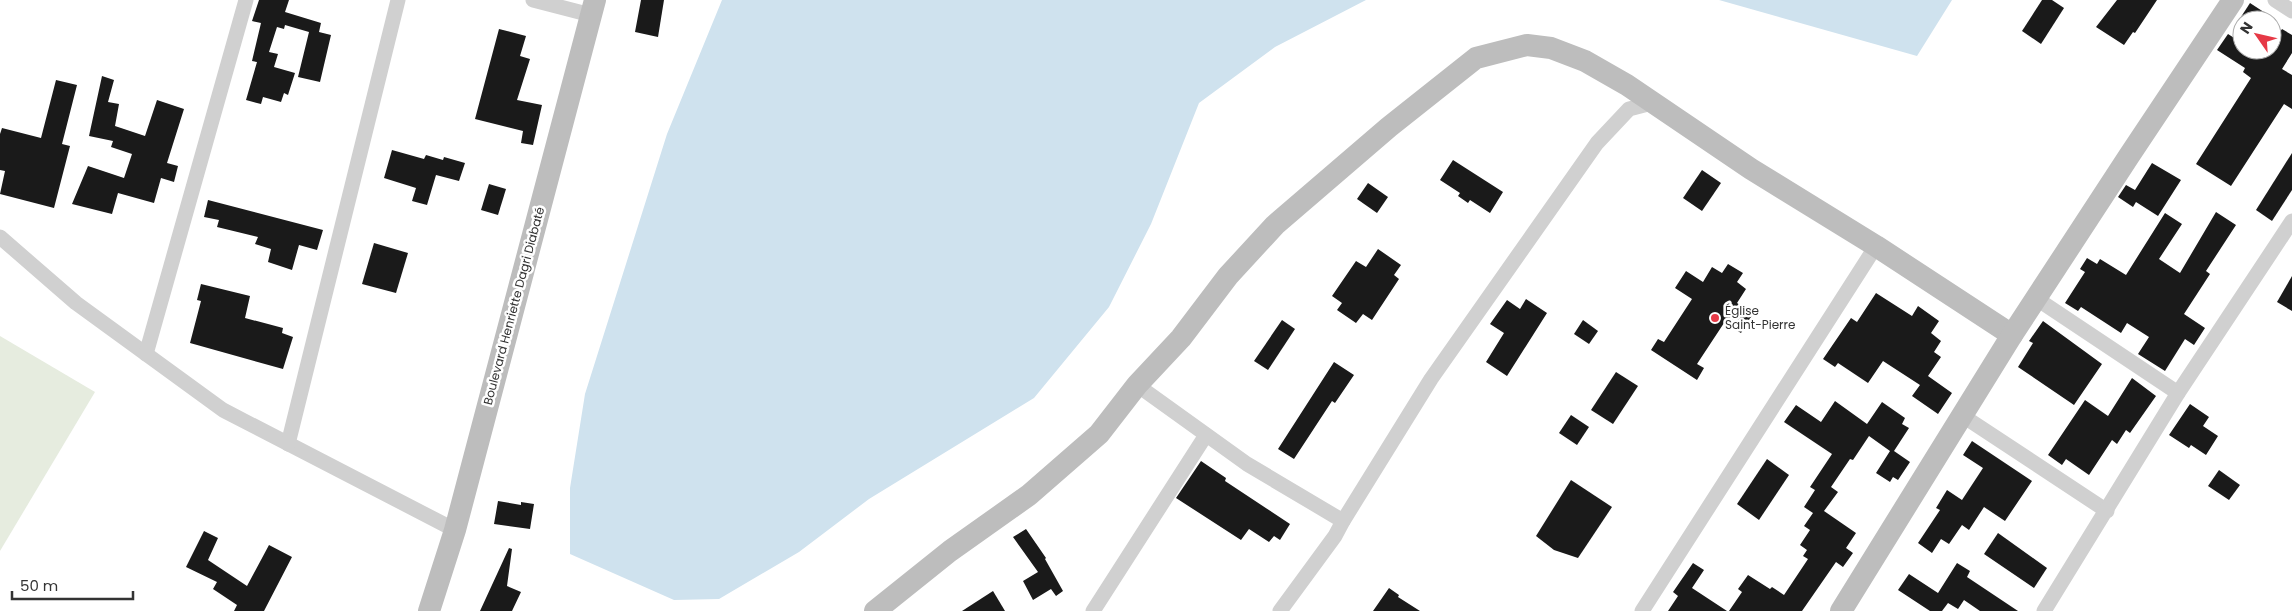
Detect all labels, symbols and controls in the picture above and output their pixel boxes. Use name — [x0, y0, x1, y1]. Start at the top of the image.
north arrow — [2232, 10, 2282, 60]
text: N — [2235, 18, 2257, 38]
street label: Boulevard Henriette Dagri Diabaté — [479, 205, 548, 407]
place label: Église Saint-Pierre — [1725, 302, 1796, 333]
marker: Église Saint-Pierre — [1709, 312, 1721, 324]
scale bar — [12, 568, 134, 600]
text: 50 m — [20, 575, 58, 596]

